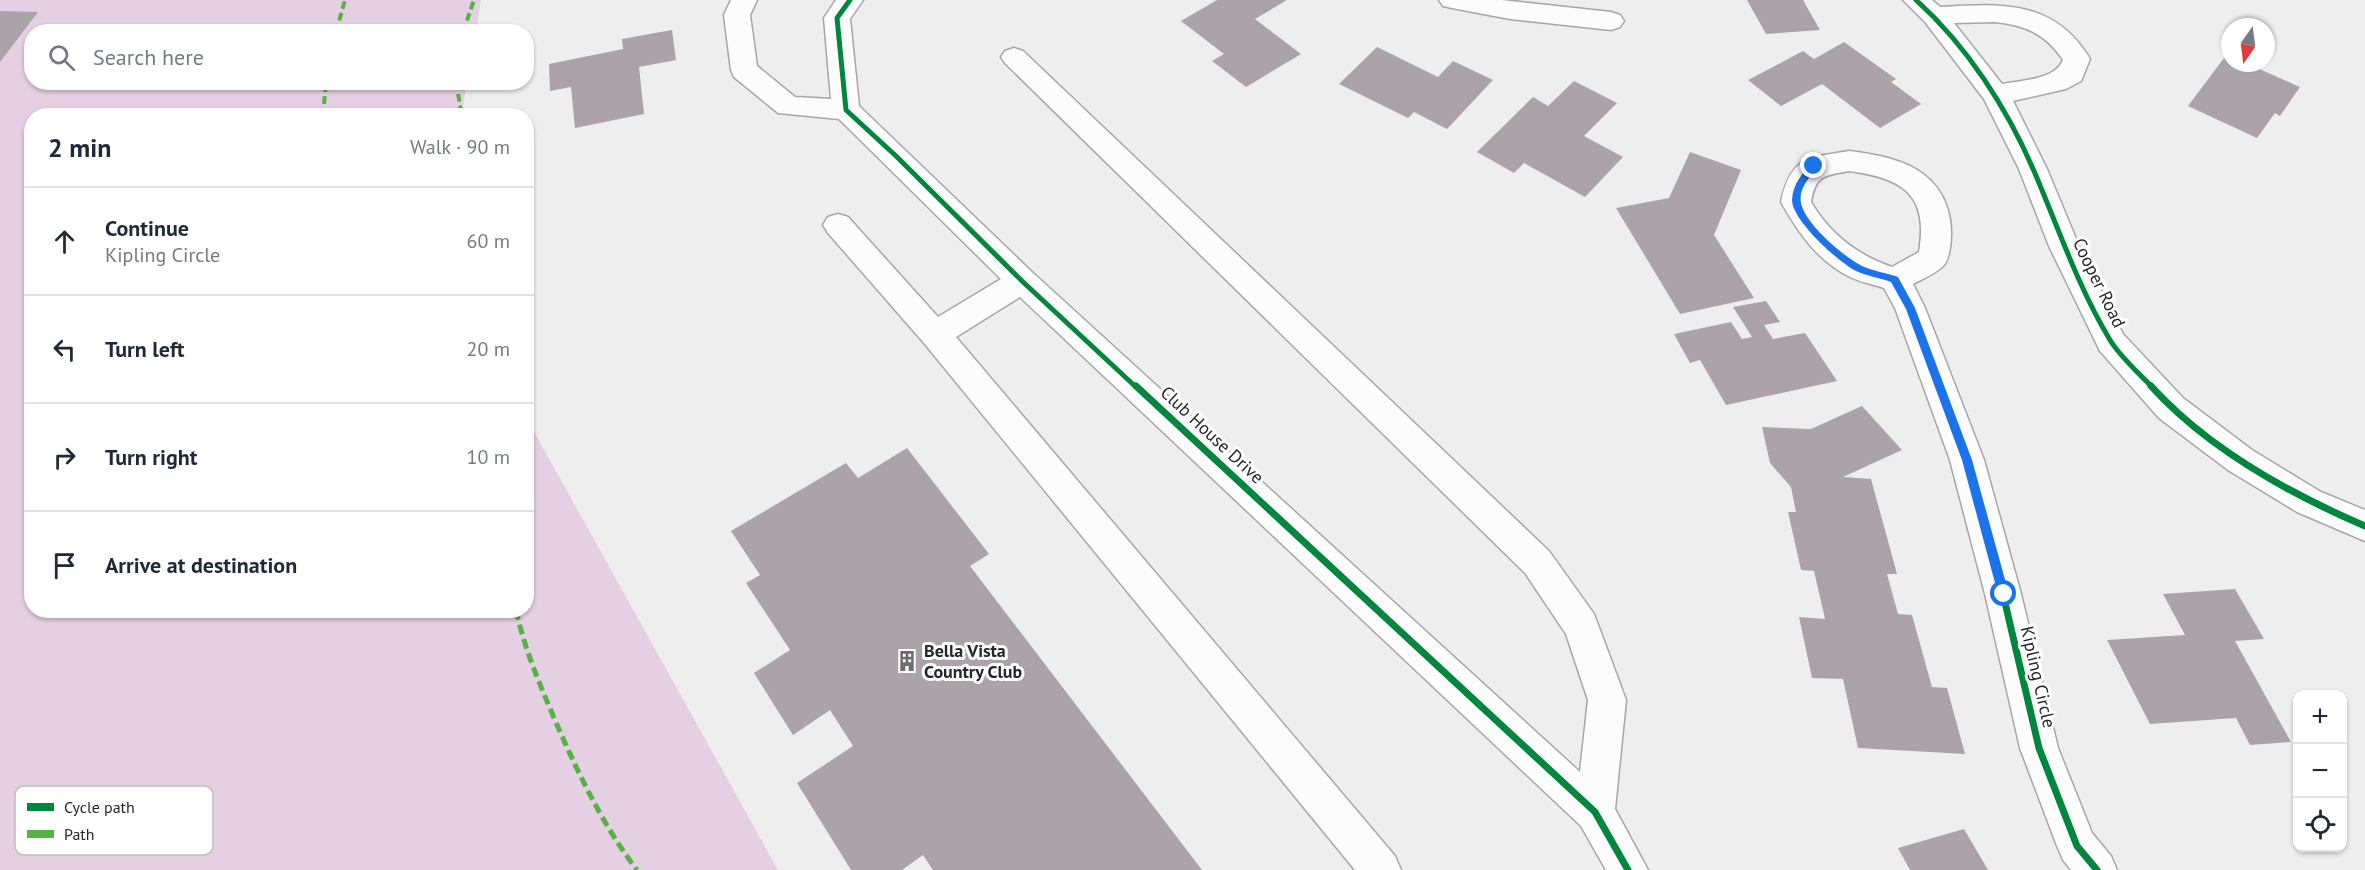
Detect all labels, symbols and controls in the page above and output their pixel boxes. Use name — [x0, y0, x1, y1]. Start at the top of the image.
north arrow — [2221, 18, 2275, 72]
search box — [24, 24, 534, 90]
icon: search — [45, 41, 78, 74]
text: Search here — [93, 43, 204, 71]
text: 2 min — [48, 131, 111, 164]
text: Walk · 90 m — [410, 134, 510, 160]
route end — [1800, 152, 1826, 178]
text: Continue — [105, 214, 189, 242]
icon: ahead — [48, 225, 81, 258]
text: 60 m — [467, 228, 510, 254]
street label: Cooper Road — [2068, 234, 2131, 331]
text: Kipling Circle — [105, 242, 220, 268]
icon: left — [48, 333, 81, 366]
text: Turn left — [105, 335, 185, 363]
text: 20 m — [467, 336, 510, 362]
street label: Club House Drive — [1156, 381, 1269, 488]
icon: right — [48, 441, 81, 474]
text: Turn right — [105, 443, 197, 471]
text: 10 m — [467, 444, 510, 470]
icon: arrive — [48, 549, 81, 582]
text: Arrive at destination — [105, 551, 297, 579]
route start — [1990, 580, 2016, 606]
street label: Kipling Circle — [2016, 624, 2061, 730]
place label: Bella Vista Country Club — [924, 639, 1022, 683]
building icon: Bella Vista Country Club — [895, 649, 919, 673]
map controls — [2293, 690, 2347, 852]
button: + — [2293, 690, 2347, 744]
button: − — [2293, 744, 2347, 798]
legend — [15, 786, 213, 855]
text: Cycle path — [64, 797, 135, 817]
button: locate — [2293, 798, 2347, 852]
text: Path — [64, 824, 95, 844]

